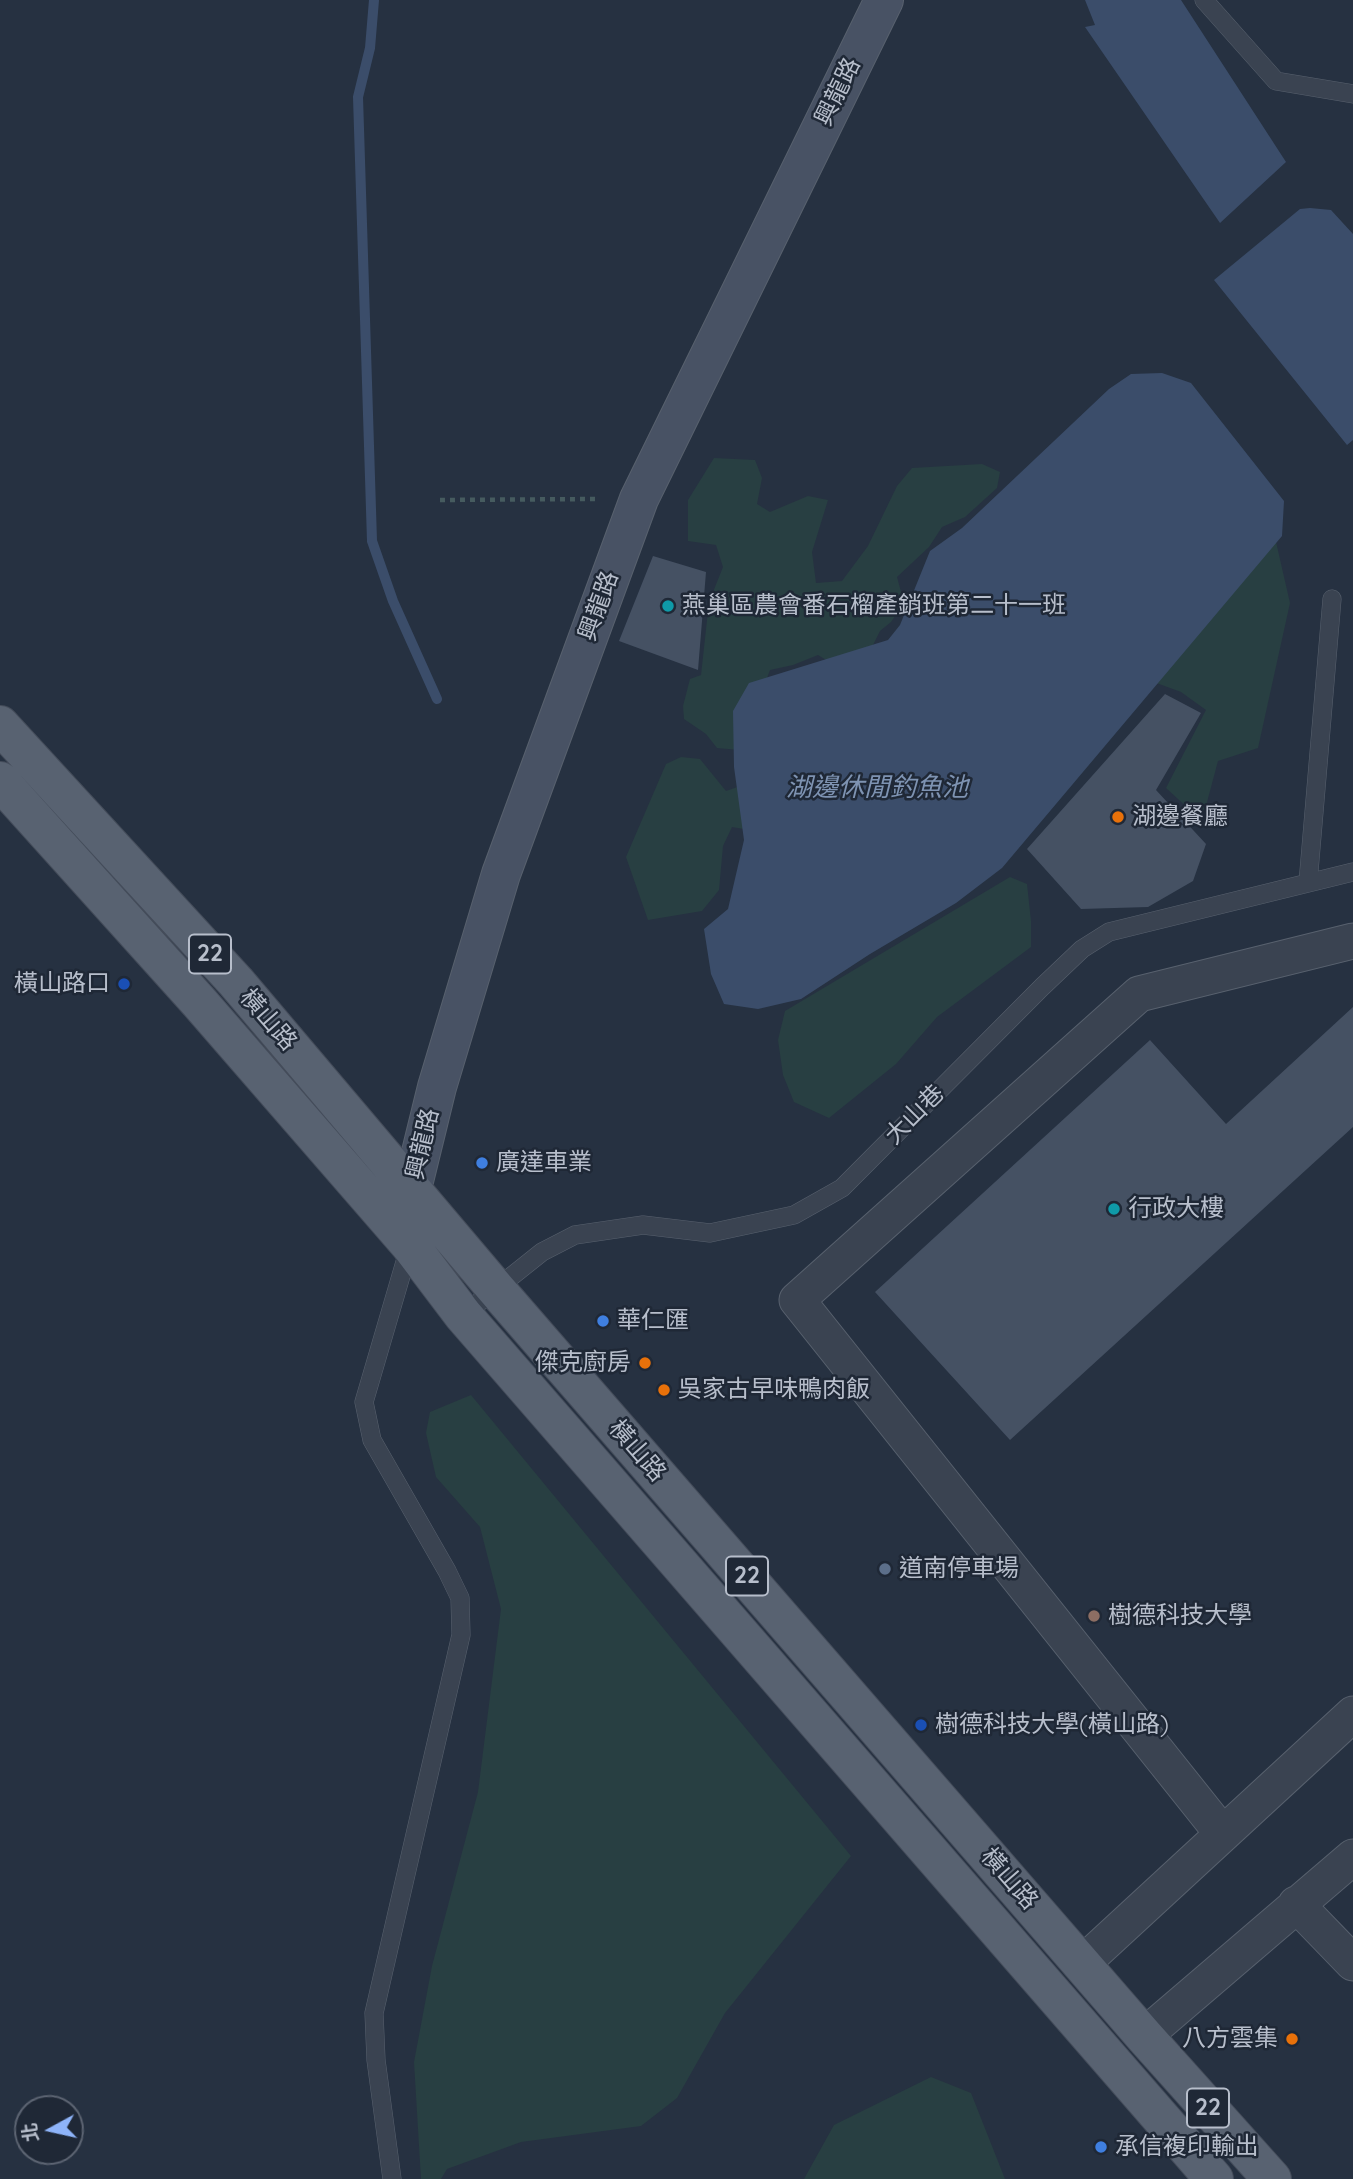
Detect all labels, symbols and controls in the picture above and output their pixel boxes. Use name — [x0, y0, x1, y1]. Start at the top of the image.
street label: 興龍路 — [809, 53, 867, 131]
street label: 興龍路 — [573, 567, 625, 645]
place label: 燕巢區農會番石榴產銷班第二十一班 — [682, 592, 1066, 620]
marker: 燕巢區農會番石榴產銷班第二十一班 — [660, 598, 676, 614]
water label: 湖邊休閒釣魚池 — [786, 772, 968, 804]
place label: 湖邊餐廳 — [1132, 803, 1228, 831]
marker: 湖邊餐廳 — [1110, 809, 1126, 825]
road number: 22 — [189, 934, 231, 973]
place label: 橫山路口 — [14, 970, 110, 998]
marker: 橫山路口 — [116, 976, 132, 992]
street label: 橫山路 — [234, 983, 302, 1057]
street label: 大山巷 — [879, 1079, 951, 1151]
street label: 興龍路 — [401, 1106, 445, 1182]
place label: 廣達車業 — [496, 1149, 592, 1177]
marker: 廣達車業 — [474, 1155, 490, 1171]
place label: 行政大樓 — [1128, 1195, 1224, 1223]
marker: 行政大樓 — [1106, 1201, 1122, 1217]
place label: 華仁匯 — [617, 1307, 689, 1335]
marker: 華仁匯 — [595, 1313, 611, 1329]
place label: 傑克廚房 — [535, 1349, 631, 1377]
marker: 傑克廚房 — [637, 1355, 653, 1371]
place label: 吳家古早味鴨肉飯 — [678, 1376, 870, 1404]
marker: 吳家古早味鴨肉飯 — [656, 1382, 672, 1398]
street label: 橫山路 — [603, 1414, 671, 1488]
place label: 道南停車場 — [899, 1555, 1019, 1583]
road number: 22 — [726, 1556, 768, 1596]
marker: 道南停車場 — [877, 1561, 893, 1577]
place label: 樹德科技大學 — [1108, 1602, 1252, 1630]
marker: 樹德科技大學 — [1086, 1608, 1102, 1624]
place label: 樹德科技大學(橫山路) — [935, 1711, 1169, 1739]
marker: 樹德科技大學(橫山路) — [913, 1717, 929, 1733]
street label: 橫山路 — [975, 1842, 1043, 1916]
place label: 八方雲集 — [1182, 2025, 1278, 2053]
marker: 八方雲集 — [1284, 2031, 1300, 2047]
road number: 22 — [1187, 2088, 1229, 2128]
north arrow — [14, 2095, 84, 2165]
text: 北 — [17, 2122, 43, 2144]
place label: 承信複印輸出 — [1115, 2133, 1259, 2161]
marker: 承信複印輸出 — [1093, 2139, 1109, 2155]

